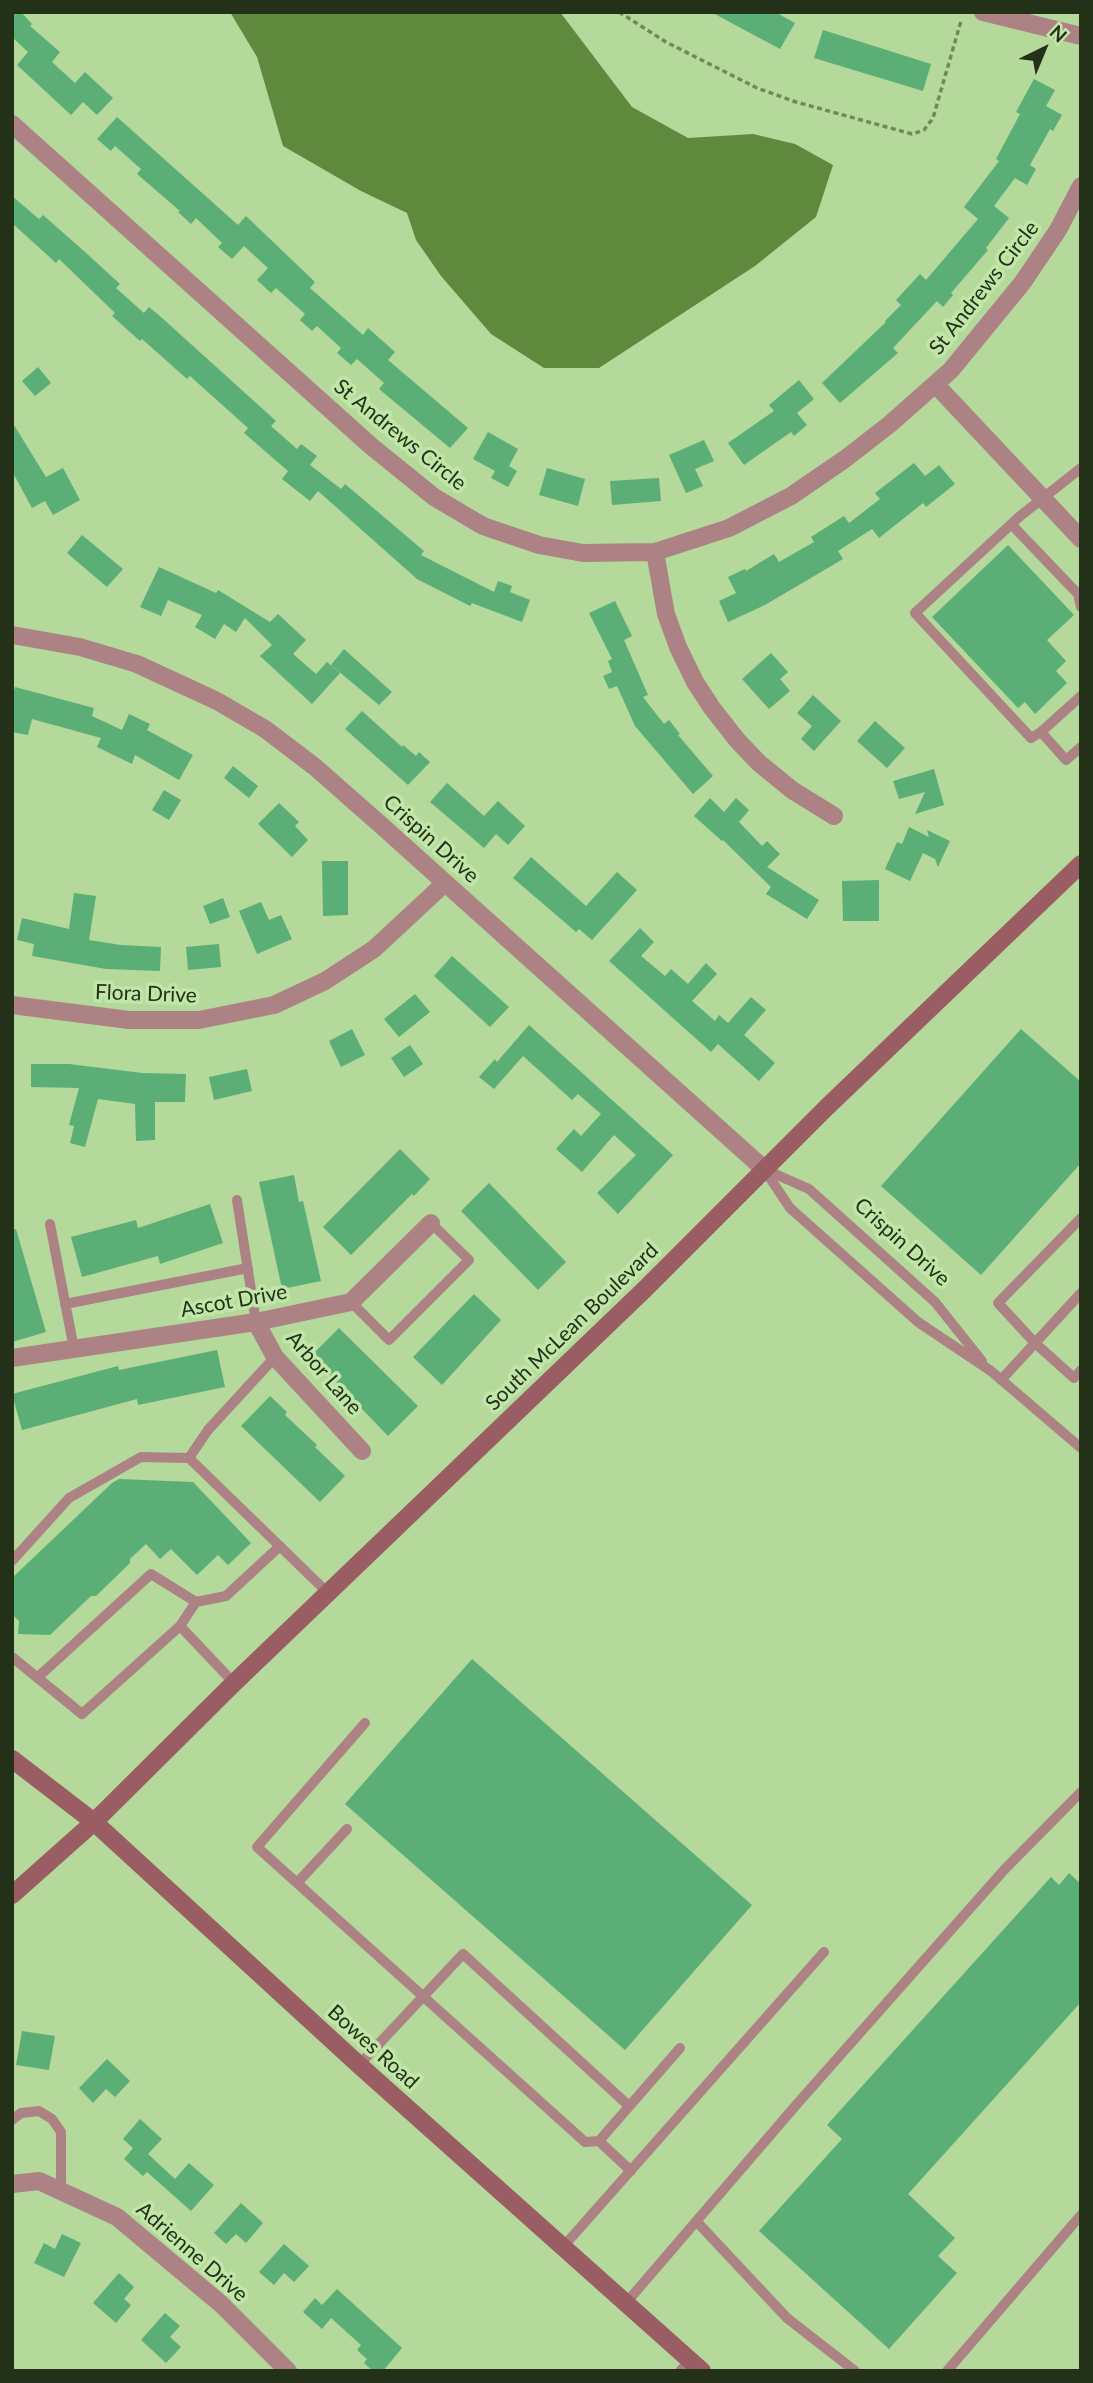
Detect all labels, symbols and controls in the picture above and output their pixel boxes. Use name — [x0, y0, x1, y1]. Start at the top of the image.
north arrow — [1009, 14, 1079, 84]
text: N — [1045, 20, 1072, 47]
street label: St Andrews Circle — [924, 216, 1044, 360]
street label: St Andrews Circle — [329, 374, 471, 496]
street label: Crispin Drive — [378, 790, 484, 888]
street label: Flora Drive — [95, 980, 197, 1008]
street label: Crispin Drive — [849, 1193, 955, 1291]
street label: South McLean Boulevard — [480, 1238, 664, 1416]
street label: Ascot Drive — [179, 1279, 289, 1323]
street label: Arbor Lane — [281, 1326, 367, 1420]
street label: Bowes Road — [322, 2000, 424, 2094]
street label: Adrienne Drive — [131, 2197, 253, 2307]

